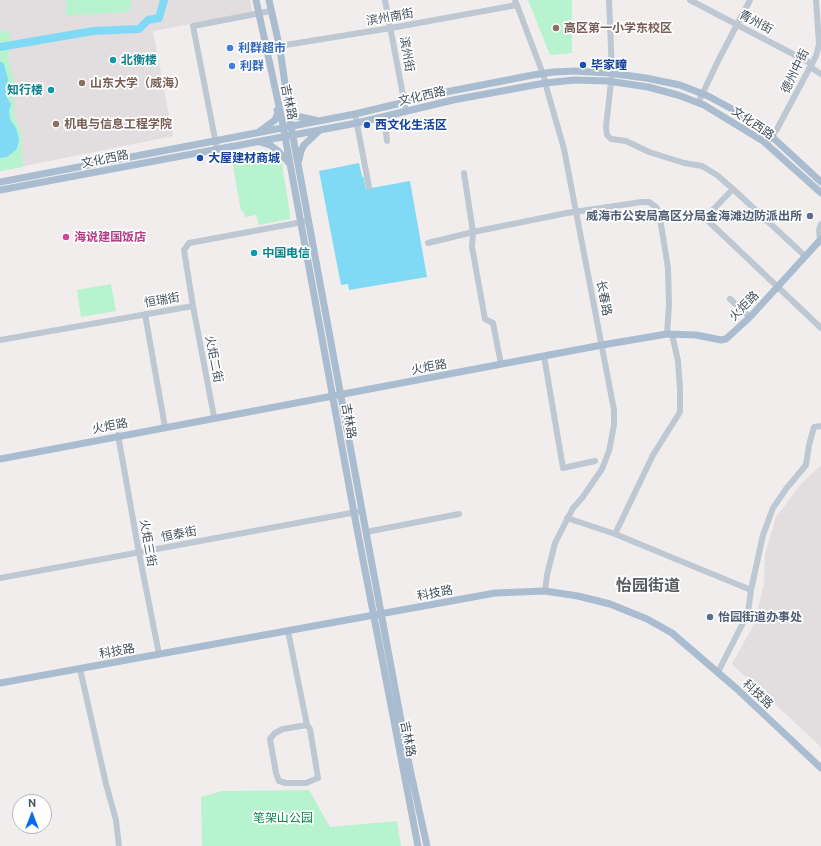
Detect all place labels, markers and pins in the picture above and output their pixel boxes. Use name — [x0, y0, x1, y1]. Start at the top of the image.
place label: 高区第一小学东校区 — [564, 21, 672, 35]
marker: 高区第一小学东校区 — [551, 23, 561, 33]
place label: 利群超市 — [238, 41, 286, 55]
marker: 利群超市 — [225, 43, 235, 53]
place label: 北衡楼 — [121, 53, 157, 67]
marker: 北衡楼 — [108, 55, 118, 65]
place label: 毕家疃 — [591, 58, 627, 72]
place label: 利群 — [240, 59, 264, 73]
marker: 毕家疃 — [578, 60, 588, 70]
marker: 利群 — [227, 61, 237, 71]
place label: 山东大学（威海） — [90, 76, 186, 90]
marker: 山东大学（威海） — [77, 78, 87, 88]
place label: 知行楼 — [7, 83, 43, 97]
marker: 知行楼 — [46, 85, 56, 95]
place label: 机电与信息工程学院 — [64, 117, 172, 131]
place label: 西文化生活区 — [375, 118, 447, 132]
marker: 机电与信息工程学院 — [51, 119, 61, 129]
marker: 西文化生活区 — [362, 120, 372, 130]
place label: 大屋建材商城 — [208, 151, 280, 165]
marker: 大屋建材商城 — [195, 153, 205, 163]
place label: 威海市公安局高区分局金海滩边防派出所 — [586, 209, 802, 223]
marker: 威海市公安局高区分局金海滩边防派出所 — [805, 211, 815, 221]
place label: 海说建国饭店 — [74, 230, 146, 244]
marker: 海说建国饭店 — [61, 232, 71, 242]
place label: 中国电信 — [262, 246, 310, 260]
marker: 中国电信 — [249, 248, 259, 258]
place label: 怡园街道办事处 — [718, 610, 802, 624]
marker: 怡园街道办事处 — [705, 612, 715, 622]

